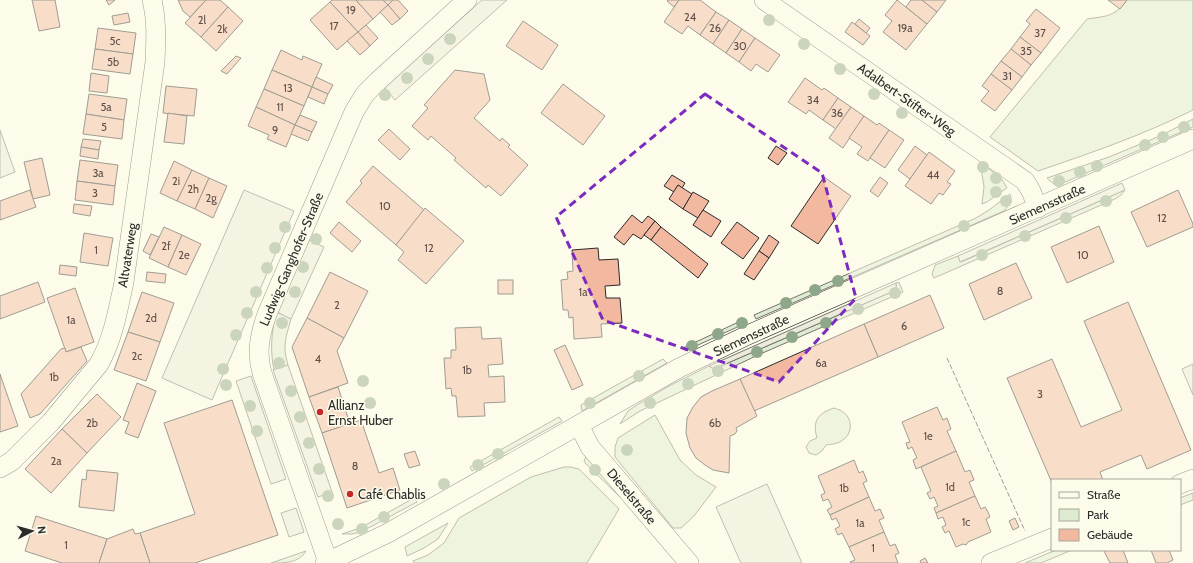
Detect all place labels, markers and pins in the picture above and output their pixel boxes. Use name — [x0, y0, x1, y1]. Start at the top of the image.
place label: Allianz Ernst Huber — [328, 397, 394, 428]
marker: Allianz Ernst Huber — [315, 407, 325, 417]
place label: Café Chablis — [358, 486, 426, 502]
marker: Café Chablis — [345, 489, 355, 499]

